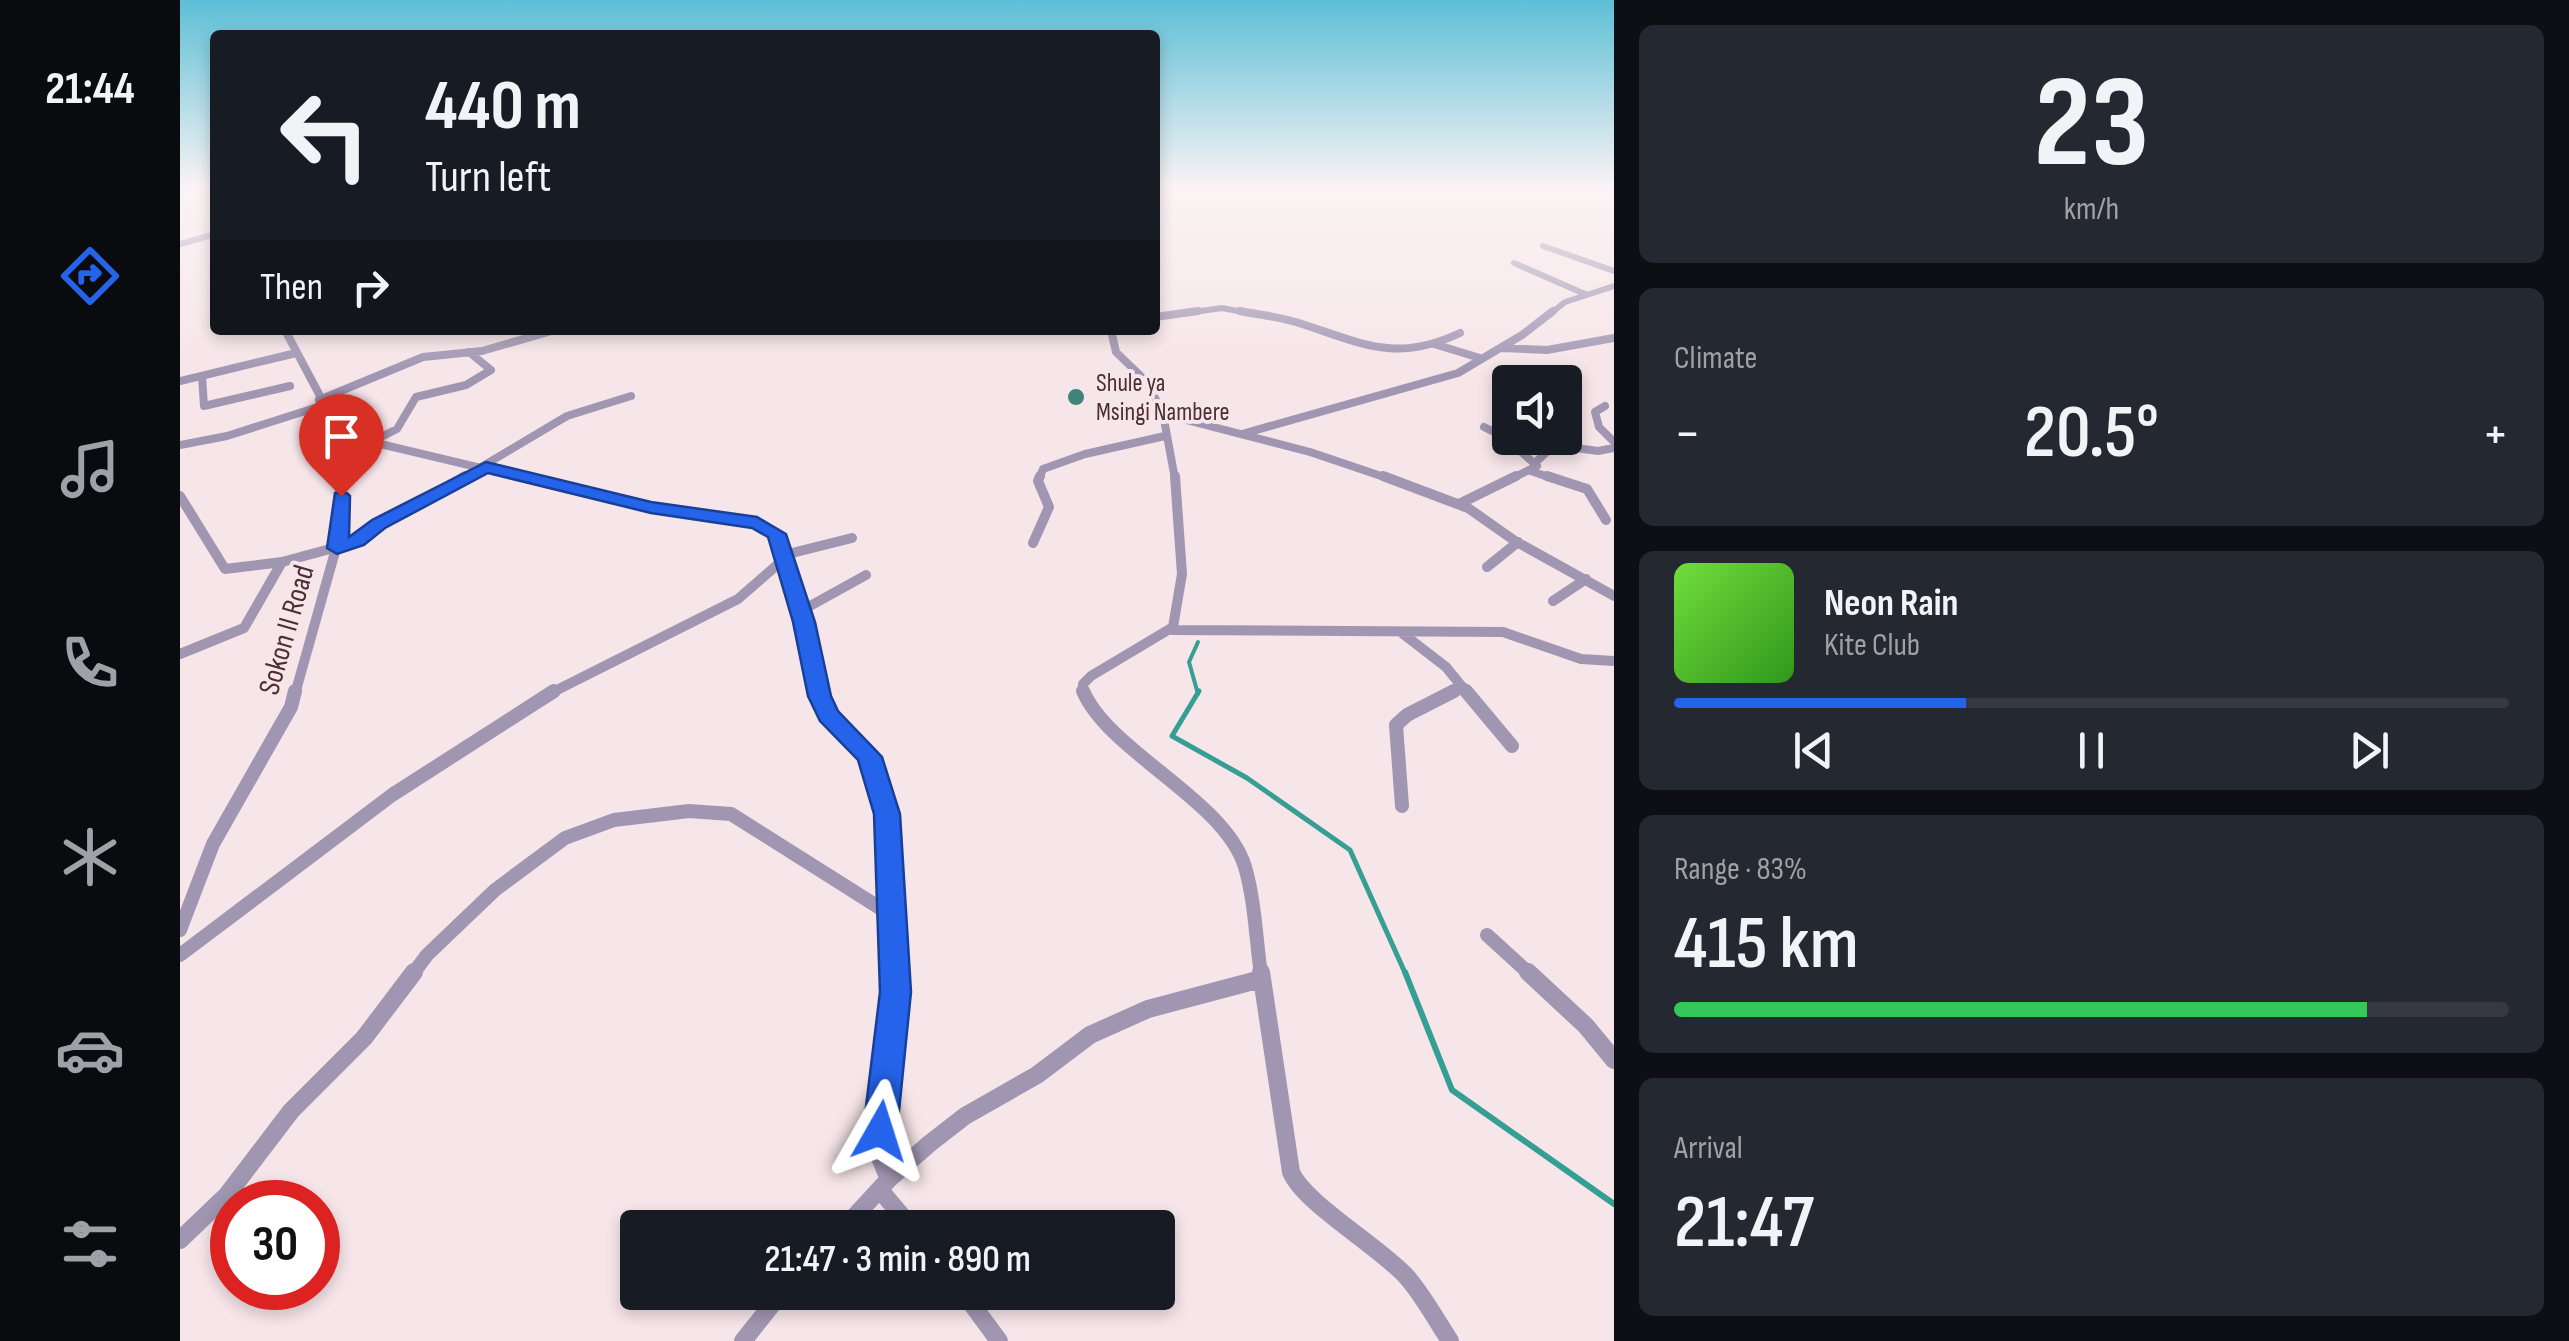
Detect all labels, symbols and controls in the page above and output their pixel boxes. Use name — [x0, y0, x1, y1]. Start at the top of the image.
text: 23 — [2034, 47, 2149, 203]
text: 21:44 — [45, 62, 135, 117]
text: 440 m — [425, 65, 581, 149]
icon: left — [260, 70, 390, 200]
text: Turn left — [425, 150, 551, 205]
text: km/h — [2064, 190, 2119, 229]
icon: directions — [55, 241, 125, 311]
icon: right — [343, 260, 398, 315]
text: Then — [260, 265, 323, 310]
text: Climate — [1674, 339, 1757, 378]
map controls — [1492, 365, 1582, 455]
button: sound — [1492, 365, 1582, 455]
place label: Shule ya Msingi Nambere — [1096, 368, 1229, 428]
marker: Shule ya Msingi Nambere — [1065, 386, 1087, 408]
text: 20.5° — [2024, 388, 2159, 479]
pin — [299, 394, 384, 497]
text: − — [1674, 401, 1701, 468]
text: + — [2482, 401, 2509, 468]
icon: arrive — [314, 409, 369, 464]
icon: music — [55, 434, 125, 504]
street label: Sokon II Road — [251, 561, 323, 699]
text: Neon Rain — [1824, 581, 1958, 626]
text: Kite Club — [1824, 626, 1920, 665]
icon: phone — [55, 628, 125, 698]
icon: previous — [1786, 723, 1841, 778]
icon: pause — [2064, 723, 2119, 778]
icon: next — [2342, 723, 2397, 778]
icon: climate — [55, 822, 125, 892]
text: Range · 83% — [1674, 850, 1807, 889]
text: 415 km — [1674, 899, 1859, 990]
icon: car — [55, 1015, 125, 1085]
position arrow — [828, 1079, 932, 1183]
text: Arrival — [1674, 1129, 1743, 1168]
text: 21:47 — [1674, 1178, 1814, 1269]
speed limit sign: 30 — [210, 1180, 340, 1310]
icon: filters — [55, 1209, 125, 1279]
text: 21:47 · 3 min · 890 m — [764, 1237, 1031, 1282]

